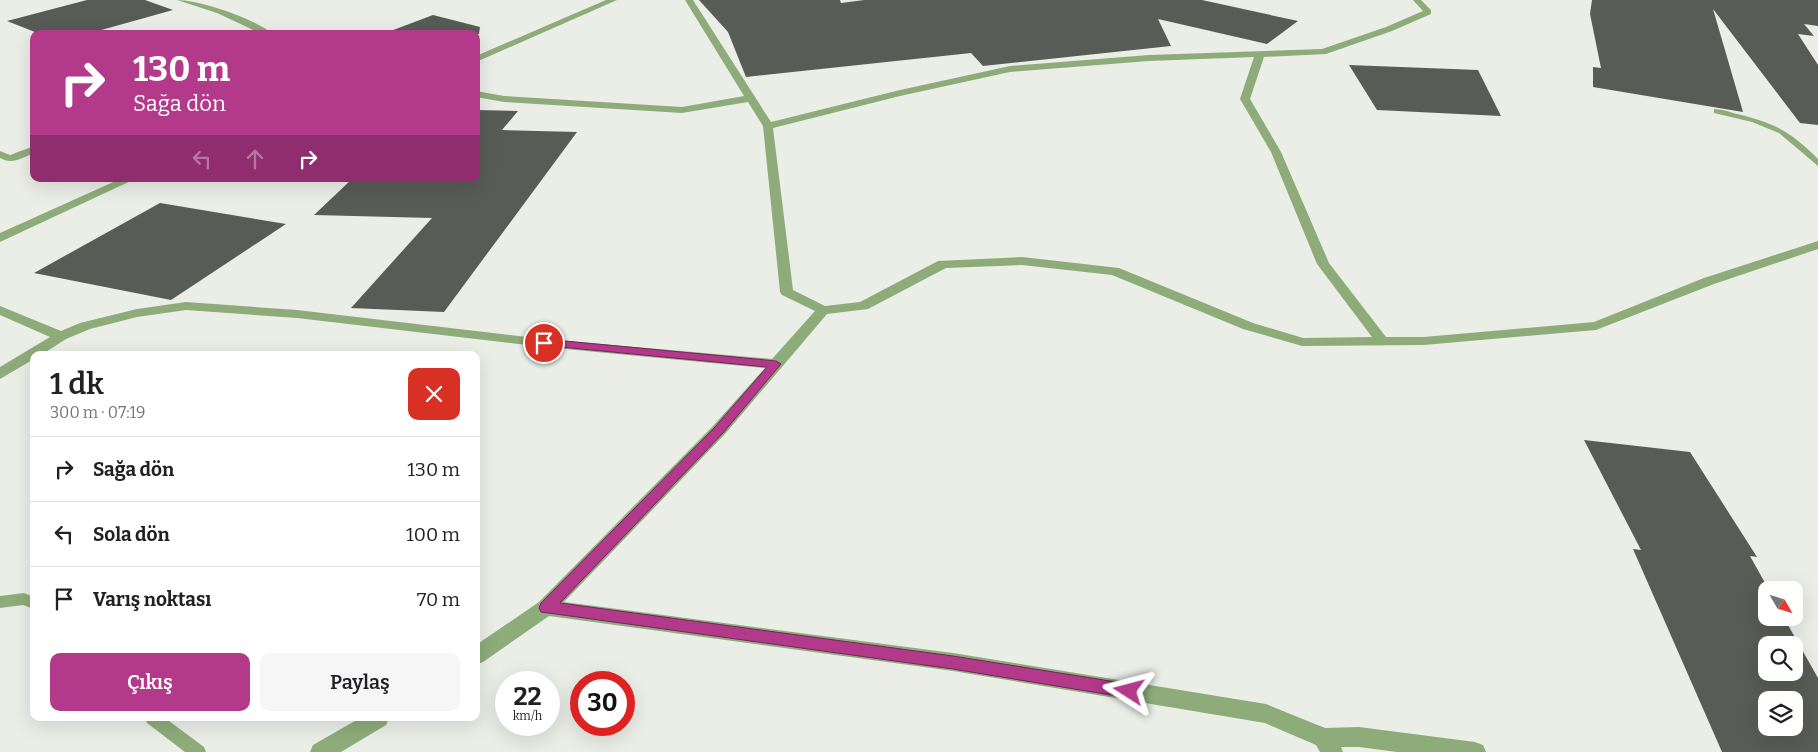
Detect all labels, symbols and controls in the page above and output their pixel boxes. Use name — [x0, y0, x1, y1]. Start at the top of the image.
text: 130 m — [133, 48, 230, 90]
icon: right — [50, 50, 115, 115]
text: Sağa dön — [133, 90, 226, 117]
icon: left — [188, 145, 216, 173]
icon: ahead — [241, 145, 269, 173]
icon: right — [294, 145, 322, 173]
pin — [523, 322, 565, 364]
icon: arrive — [530, 329, 558, 357]
text: 1 dk — [50, 366, 104, 402]
button: close — [408, 368, 460, 420]
text: 300 m · 07:19 — [50, 403, 145, 422]
icon: right — [50, 455, 78, 483]
text: Sağa dön — [93, 458, 174, 481]
text: 130 m — [407, 458, 460, 481]
icon: left — [50, 520, 78, 548]
text: Sola dön — [93, 523, 170, 546]
text: 100 m — [406, 523, 460, 546]
north arrow — [1758, 581, 1802, 626]
map controls — [1758, 581, 1803, 736]
icon: arrive — [50, 585, 78, 613]
text: Varış noktası — [93, 588, 211, 611]
text: 70 m — [417, 588, 460, 611]
button: search — [1758, 636, 1803, 681]
button: Çıkış — [50, 653, 250, 711]
button: Paylaş — [260, 653, 460, 711]
position arrow — [1102, 664, 1154, 716]
speed limit sign: 30 — [570, 671, 635, 736]
text: 22 — [513, 682, 542, 712]
button: layers — [1758, 691, 1803, 736]
text: km/h — [513, 709, 542, 723]

